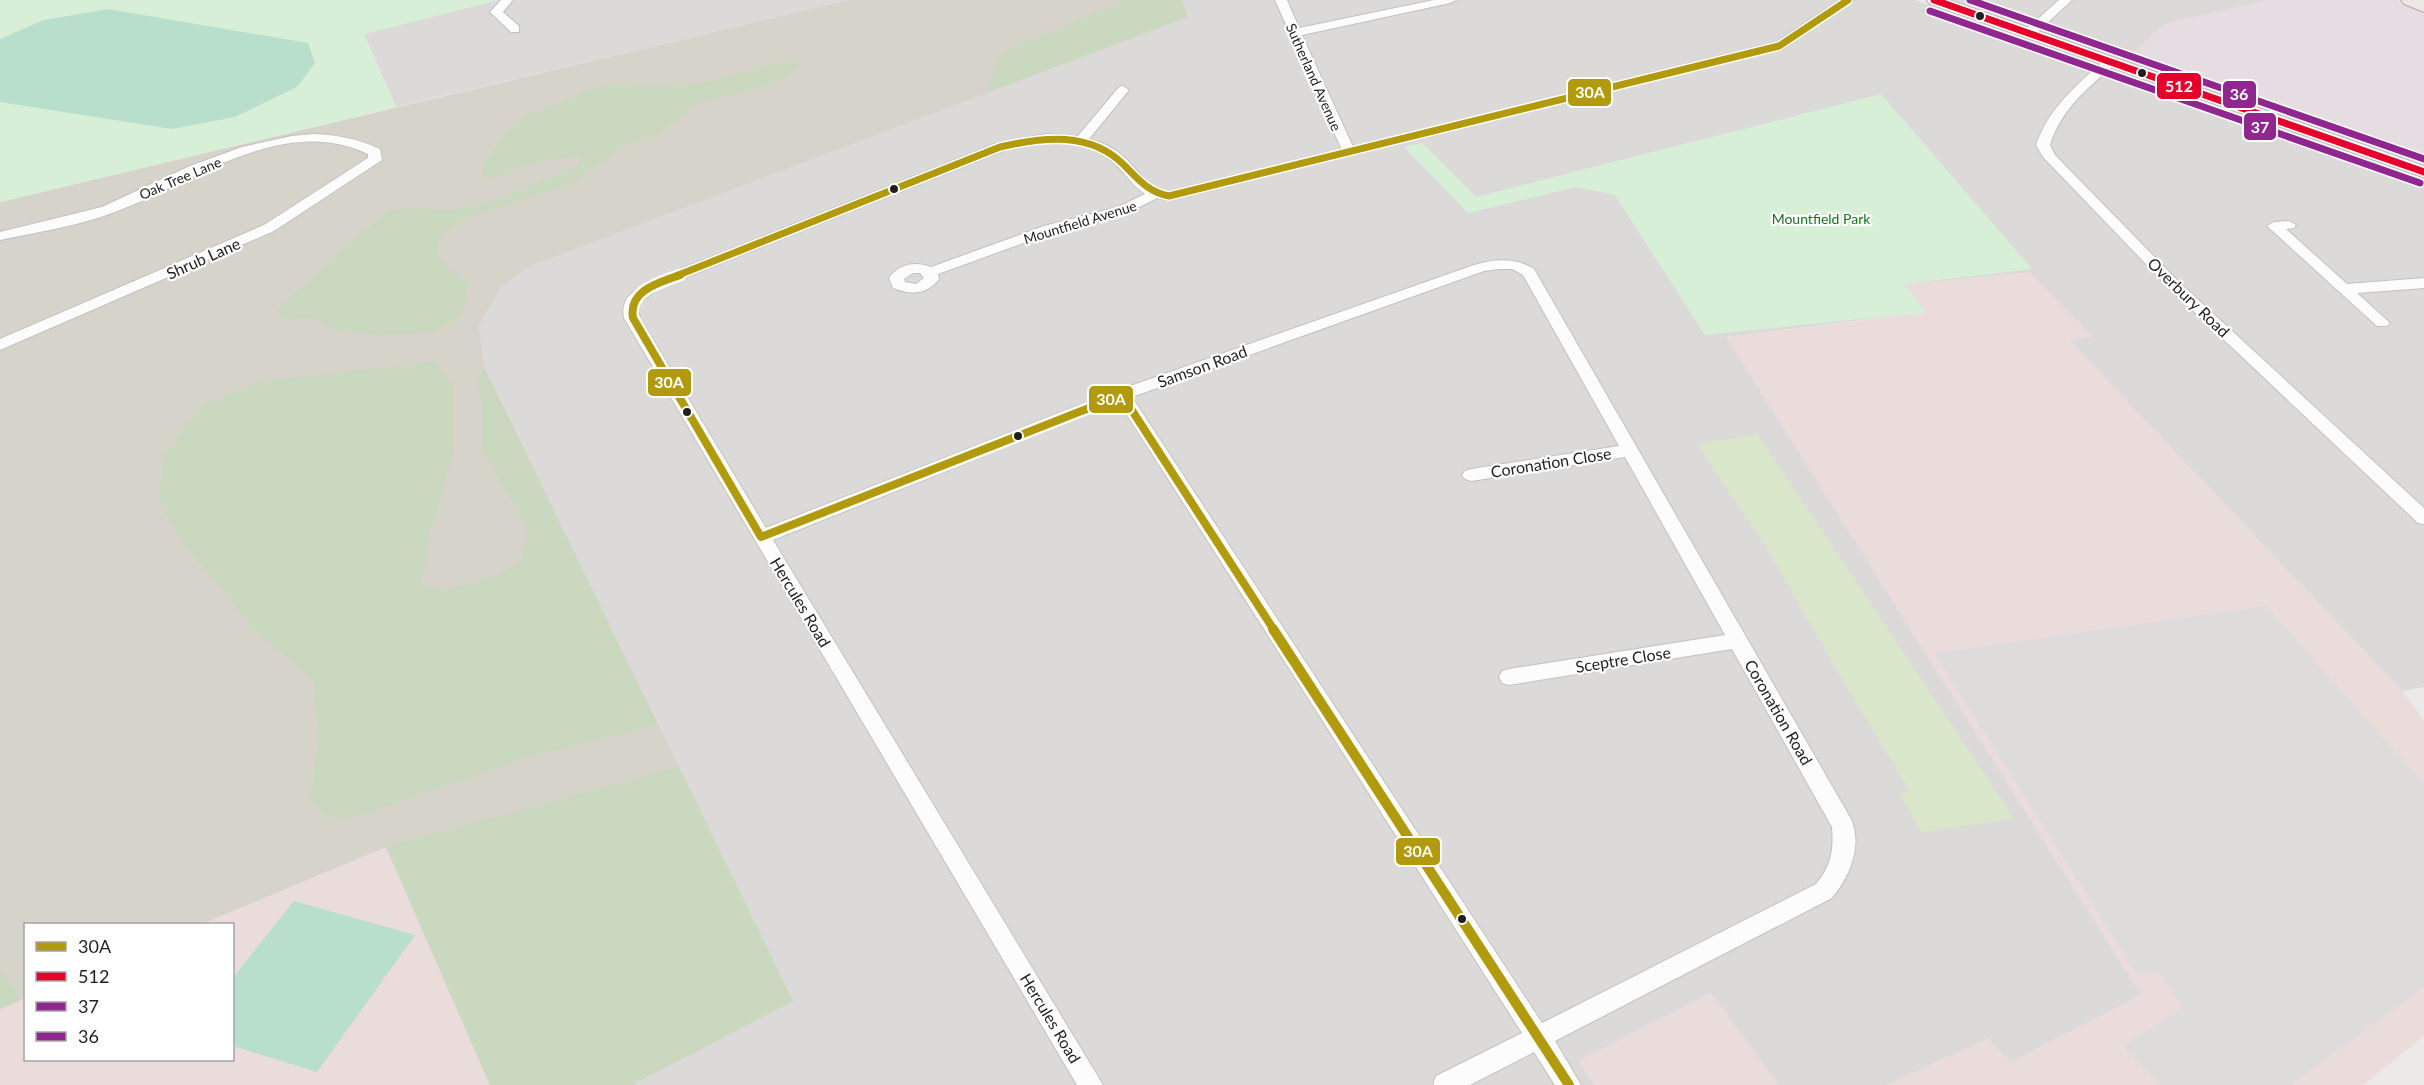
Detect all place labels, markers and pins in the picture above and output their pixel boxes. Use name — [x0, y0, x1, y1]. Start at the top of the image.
unlabelled marker — [1974, 10, 1986, 22]
unlabelled marker — [2136, 67, 2148, 79]
unlabelled marker — [888, 183, 900, 195]
unlabelled marker — [681, 406, 693, 418]
unlabelled marker — [1012, 430, 1024, 442]
unlabelled marker — [1456, 913, 1468, 925]

